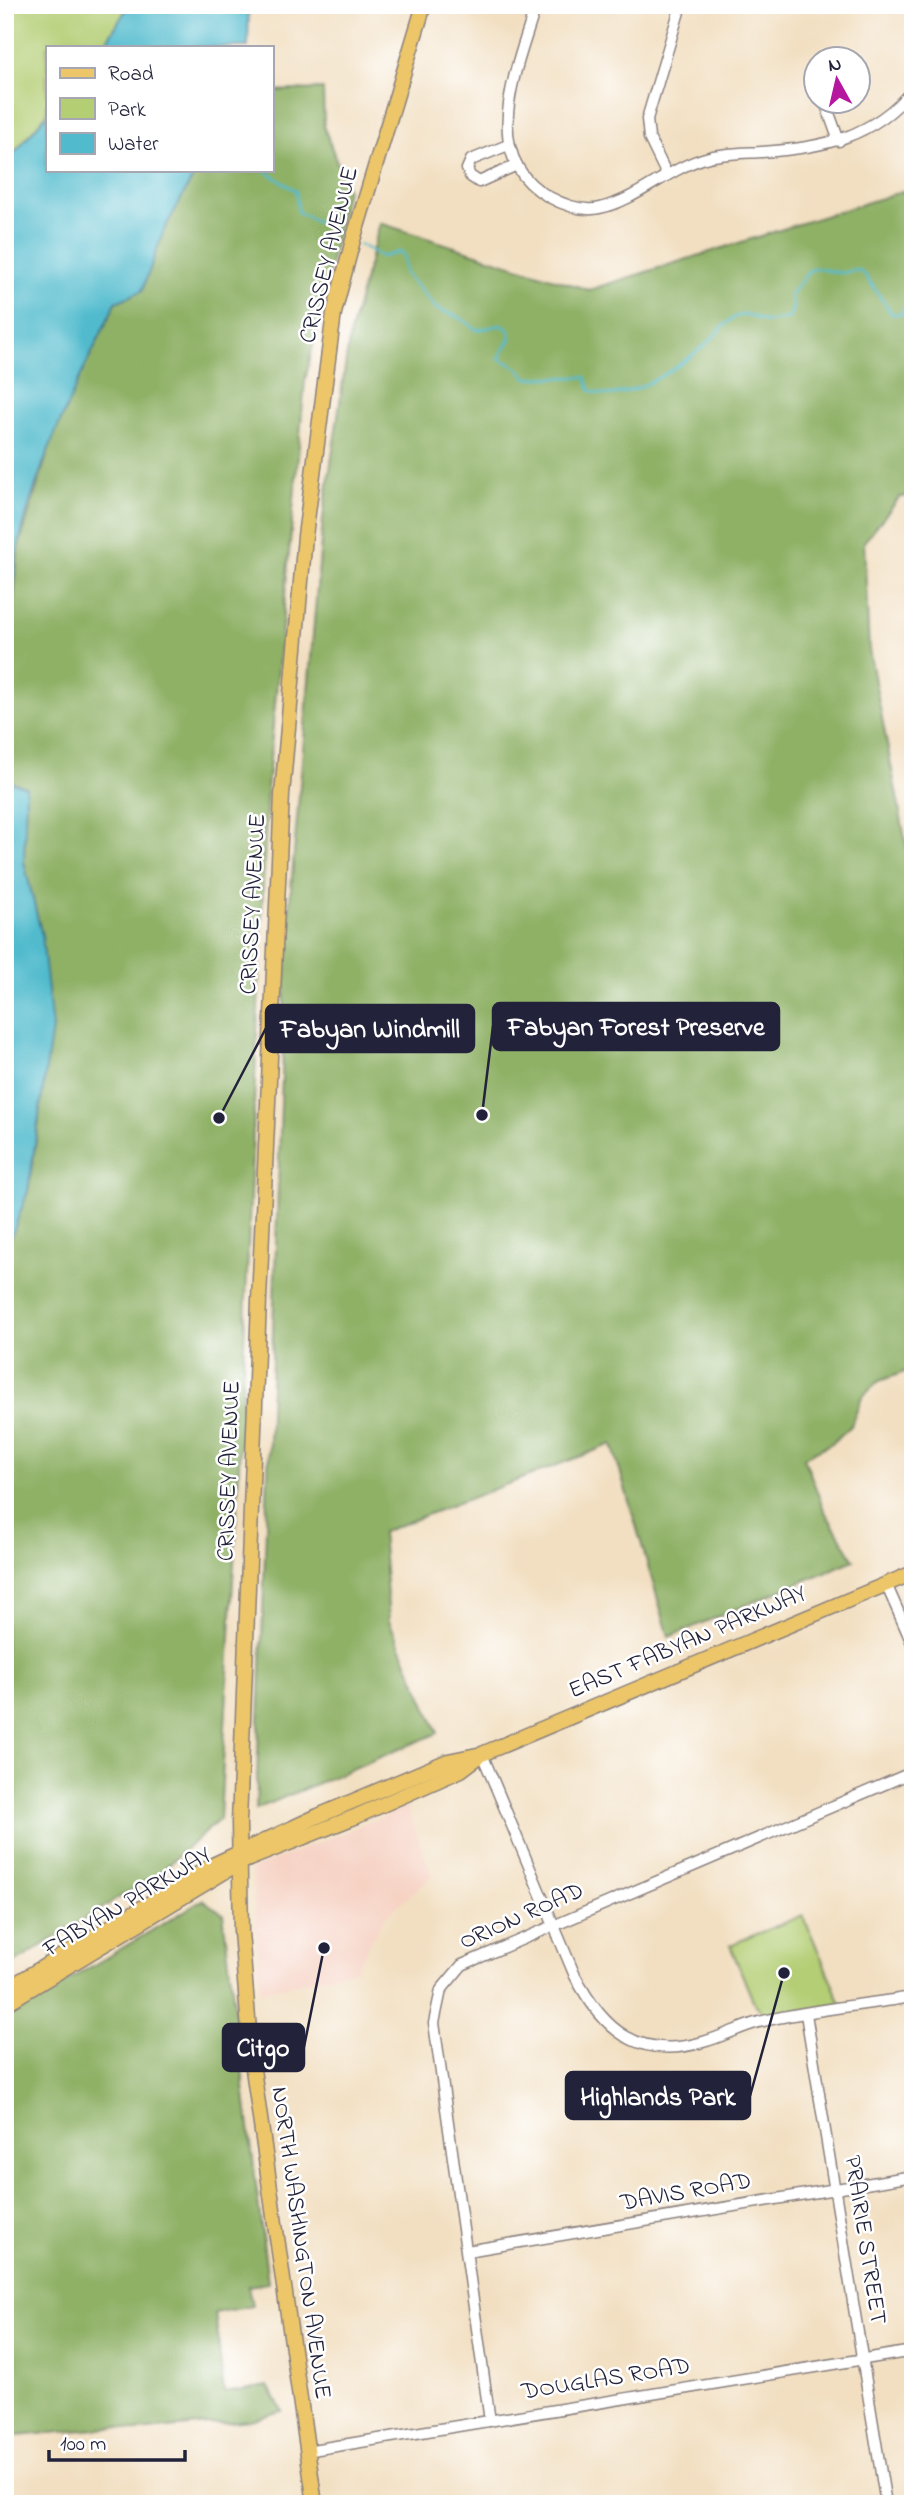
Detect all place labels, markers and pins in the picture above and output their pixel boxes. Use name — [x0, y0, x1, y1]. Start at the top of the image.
callout: Fabyan Forest Preserve — [493, 1003, 779, 1050]
callout: Fabyan Windmill — [266, 1005, 474, 1052]
callout: Citgo — [223, 2024, 304, 2071]
callout: Highlands Park — [566, 2072, 750, 2119]

